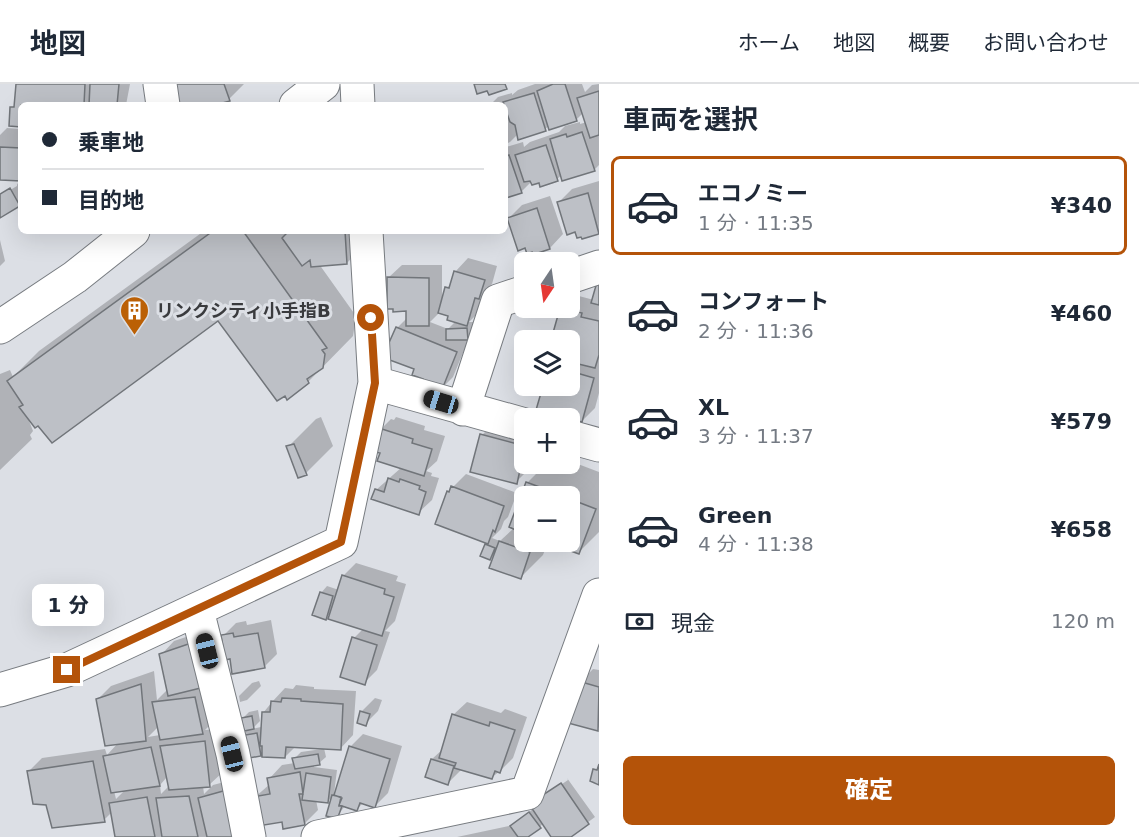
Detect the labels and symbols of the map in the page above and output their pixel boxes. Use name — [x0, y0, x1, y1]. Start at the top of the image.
north arrow — [514, 252, 580, 318]
building icon: リンクシティ小手指B — [119, 294, 151, 336]
place label: リンクシティ小手指B — [156, 300, 331, 321]
route start — [357, 304, 384, 331]
car — [421, 388, 461, 416]
callout: 1 分 — [31, 583, 103, 625]
car — [194, 631, 220, 671]
route end — [53, 656, 80, 683]
car — [219, 734, 245, 774]

